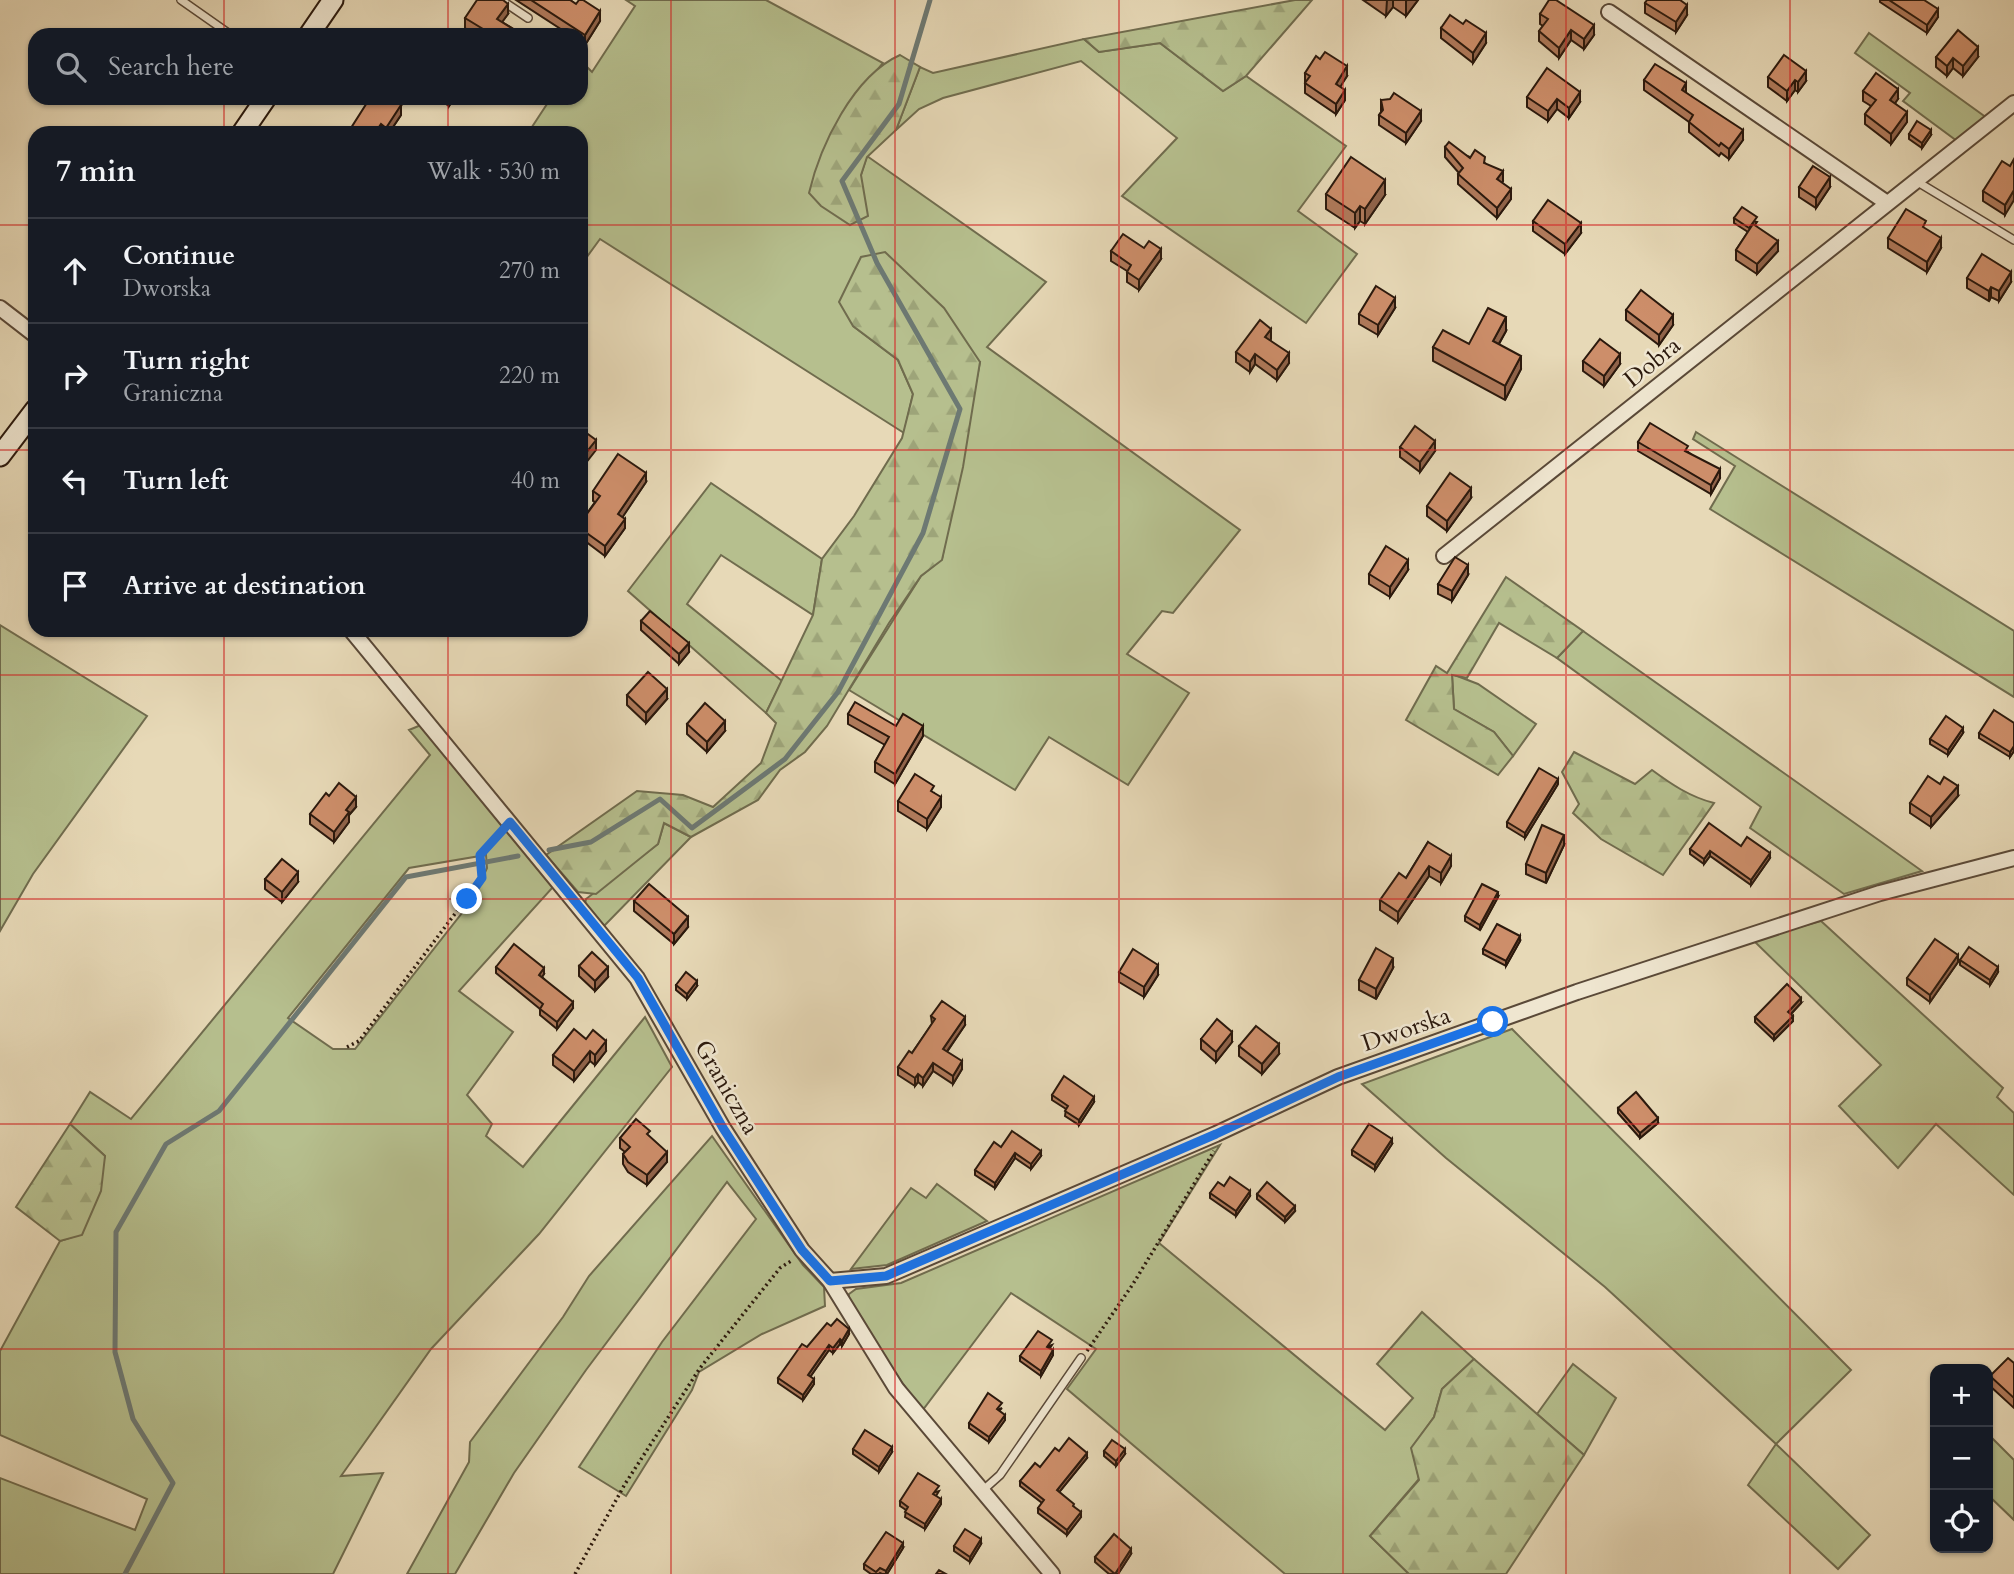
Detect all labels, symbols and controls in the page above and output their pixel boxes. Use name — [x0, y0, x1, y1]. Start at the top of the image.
search box — [28, 28, 588, 105]
icon: search — [52, 48, 90, 86]
text: Search here — [108, 49, 234, 84]
text: 7 min — [56, 151, 136, 192]
text: Walk · 530 m — [427, 156, 560, 187]
text: Continue — [123, 238, 235, 273]
icon: ahead — [56, 252, 94, 290]
text: 270 m — [499, 255, 560, 286]
text: Dworska — [123, 273, 211, 304]
street label: Dobra — [1617, 329, 1688, 396]
text: Turn right — [123, 343, 250, 378]
icon: right — [56, 357, 94, 395]
text: 220 m — [499, 360, 560, 391]
text: Graniczna — [123, 378, 223, 409]
icon: left — [56, 462, 94, 500]
text: Turn left — [123, 463, 228, 498]
text: 40 m — [511, 465, 560, 496]
icon: arrive — [56, 567, 94, 605]
text: Arrive at destination — [123, 568, 366, 603]
route end — [451, 883, 482, 914]
street label: Dworska — [1357, 999, 1455, 1060]
route start — [1477, 1006, 1508, 1037]
street label: Graniczna — [686, 1034, 767, 1141]
map controls — [1930, 1364, 1993, 1553]
button: + — [1930, 1364, 1993, 1427]
button: − — [1930, 1427, 1993, 1490]
button: locate — [1930, 1490, 1993, 1553]

